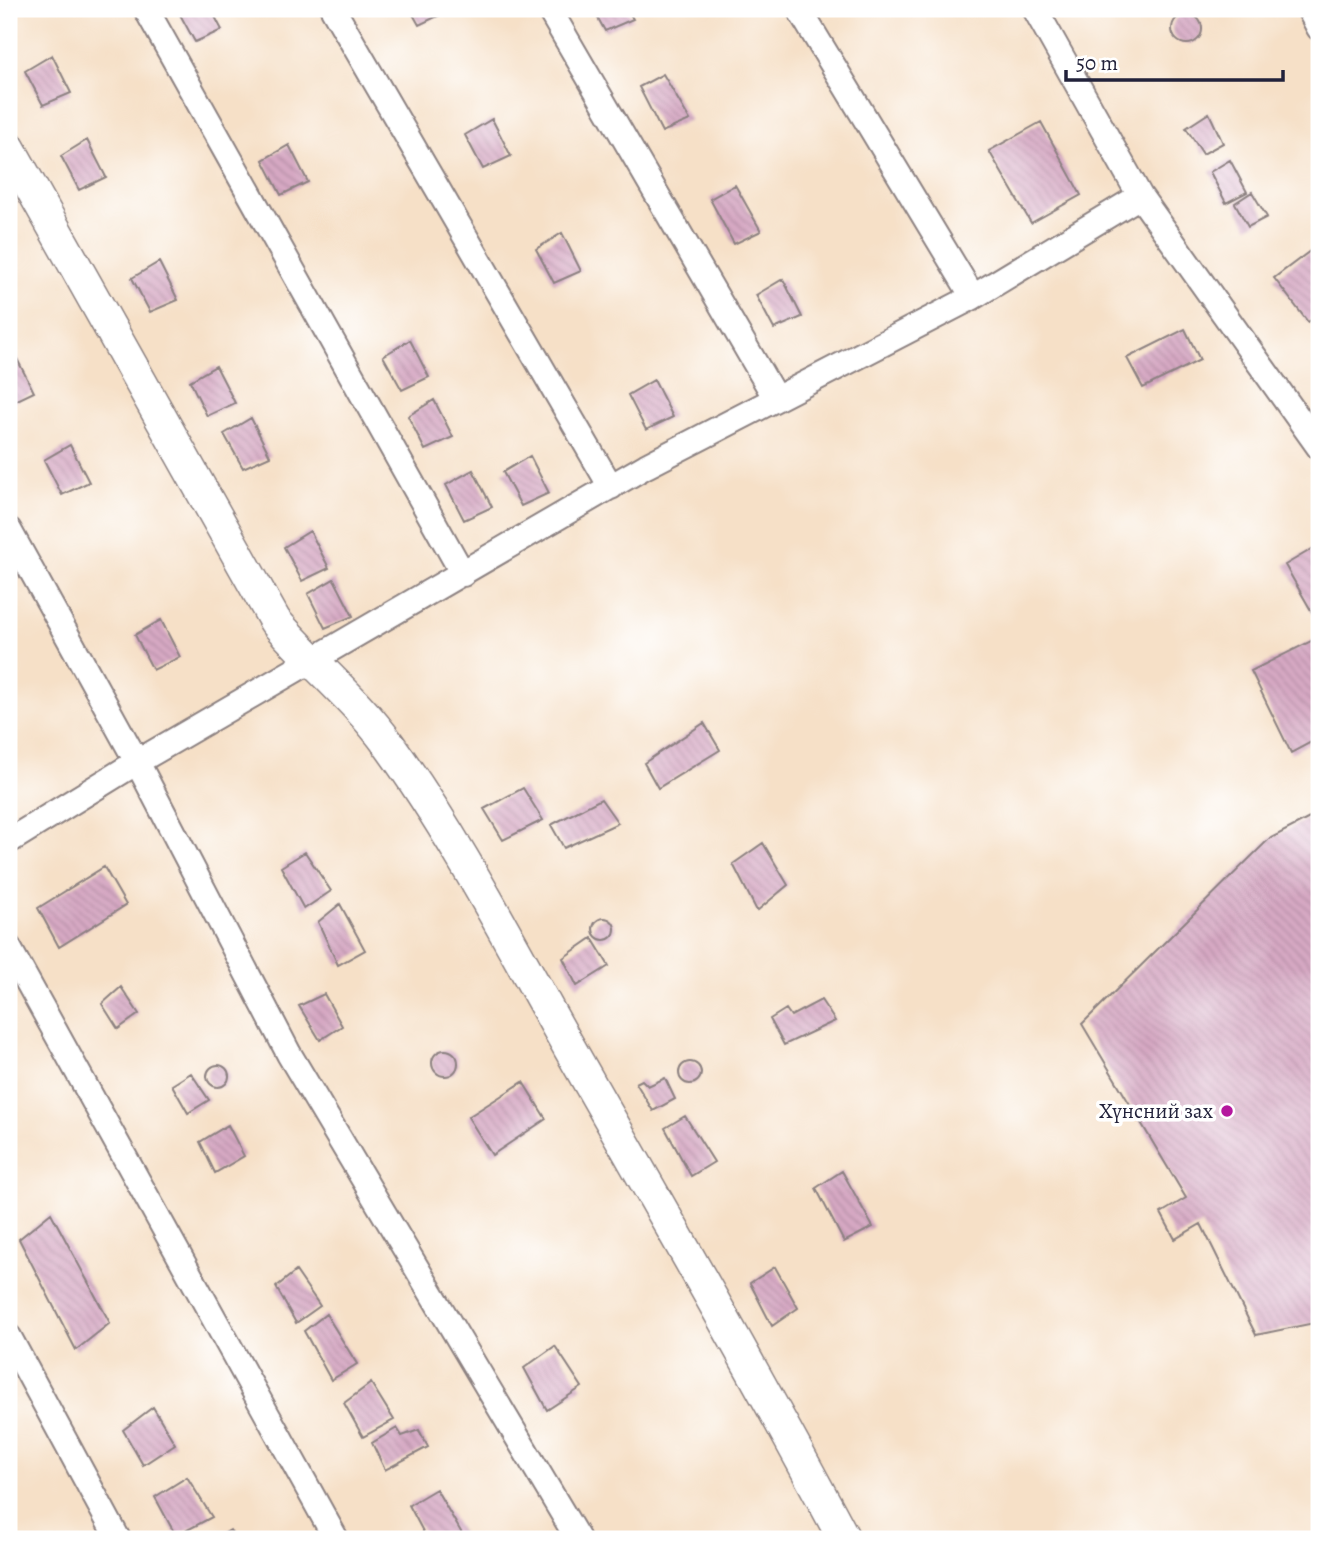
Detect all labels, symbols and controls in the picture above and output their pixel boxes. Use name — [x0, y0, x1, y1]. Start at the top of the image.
scale bar — [1066, 38, 1282, 82]
text: 50 m — [1076, 49, 1118, 77]
place label: Хүнсний зах — [1099, 1097, 1214, 1125]
marker: Хүнсний зах — [1219, 1103, 1235, 1119]

